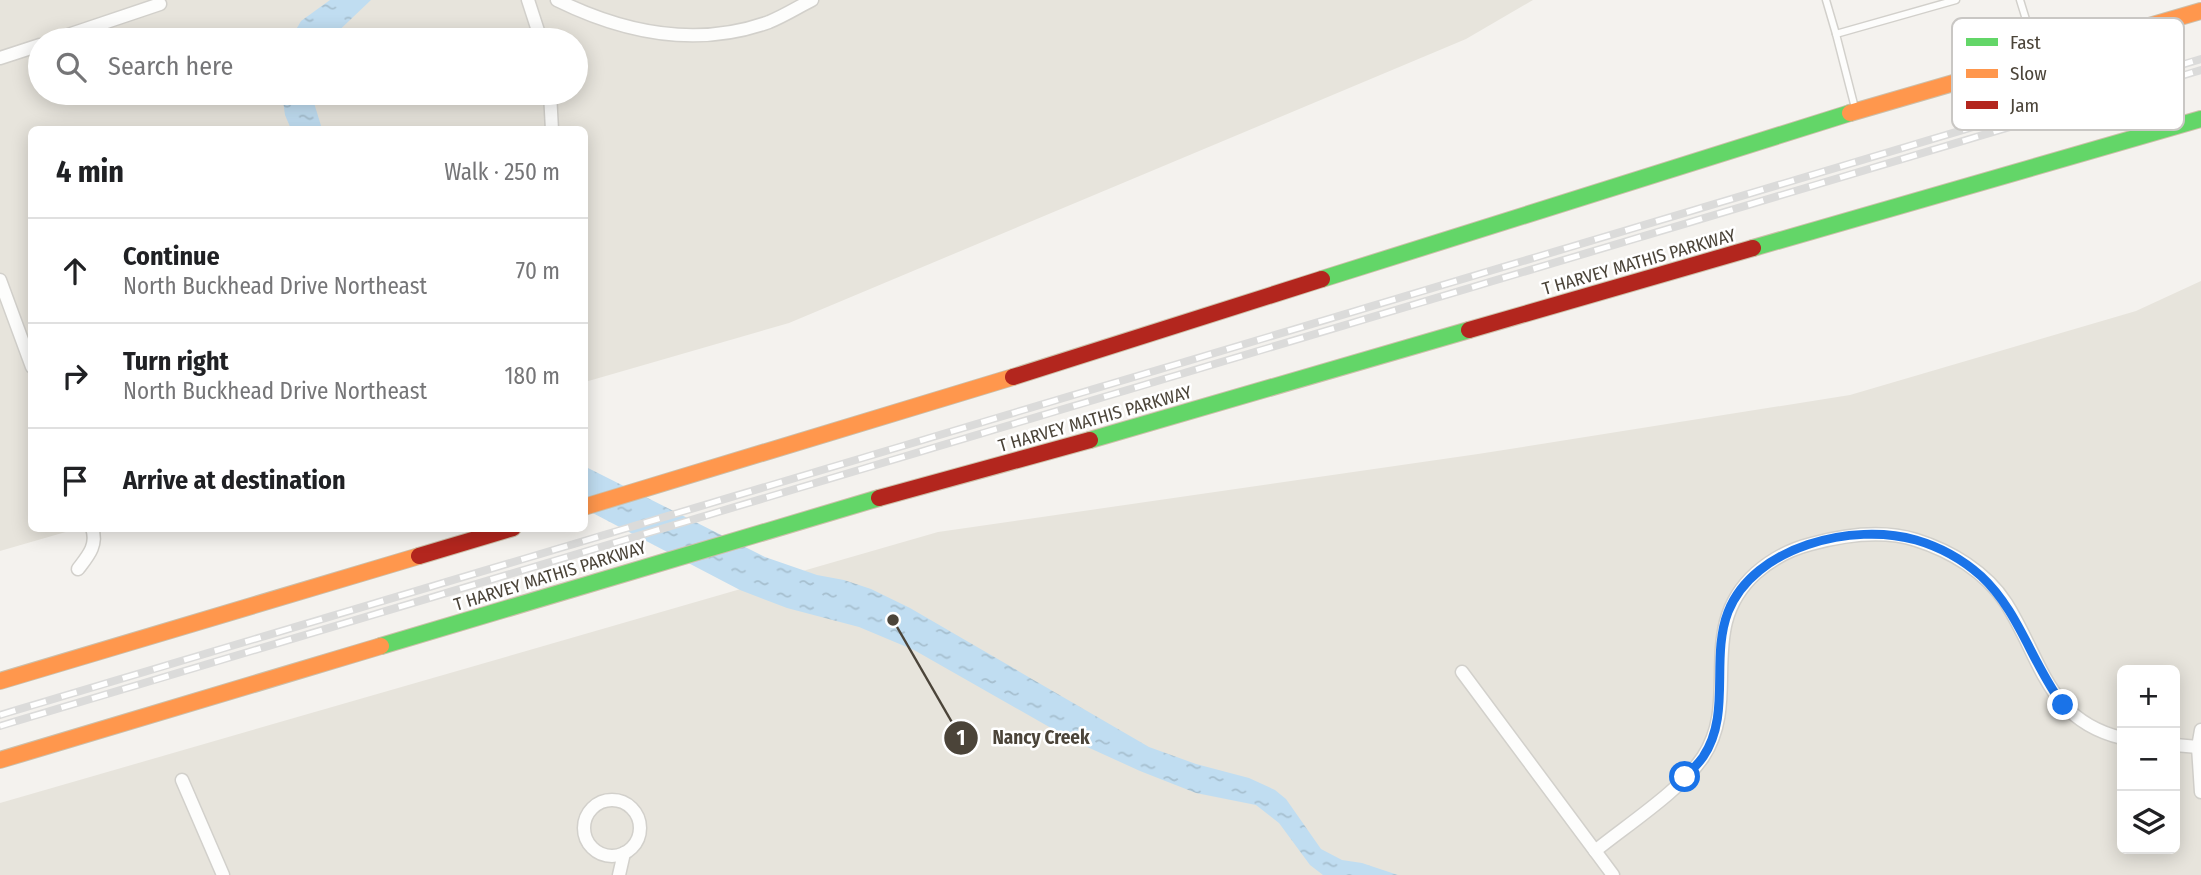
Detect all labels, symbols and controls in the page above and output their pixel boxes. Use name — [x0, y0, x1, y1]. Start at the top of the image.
legend — [1952, 18, 2184, 130]
search box — [28, 28, 588, 105]
text: Fast — [2010, 31, 2041, 54]
icon: search — [52, 48, 90, 86]
text: Search here — [108, 51, 233, 82]
text: Slow — [2010, 62, 2047, 85]
text: Jam — [2010, 94, 2039, 117]
text: 4 min — [56, 154, 124, 190]
text: Walk · 250 m — [444, 158, 560, 186]
street label: T HARVEY MATHIS PARKWAY — [1540, 224, 1738, 300]
text: Continue — [123, 241, 220, 272]
icon: ahead — [56, 252, 94, 290]
text: 70 m — [516, 257, 560, 285]
text: North Buckhead Drive Northeast — [123, 272, 427, 300]
text: Turn right — [123, 346, 229, 377]
icon: right — [56, 357, 94, 395]
text: 180 m — [504, 362, 560, 390]
text: North Buckhead Drive Northeast — [123, 377, 427, 405]
street label: T HARVEY MATHIS PARKWAY — [996, 381, 1194, 457]
icon: arrive — [56, 462, 94, 500]
text: Arrive at destination — [123, 465, 346, 496]
street label: T HARVEY MATHIS PARKWAY — [451, 536, 649, 616]
map controls — [2117, 665, 2180, 854]
button: + — [2117, 665, 2180, 728]
route end — [2047, 689, 2078, 720]
callout: Nancy Creek — [943, 718, 1103, 758]
text: 1 — [957, 725, 965, 751]
text: Nancy Creek — [992, 726, 1090, 749]
button: − — [2117, 728, 2180, 791]
route start — [1669, 761, 1700, 792]
button: layers — [2117, 791, 2180, 854]

